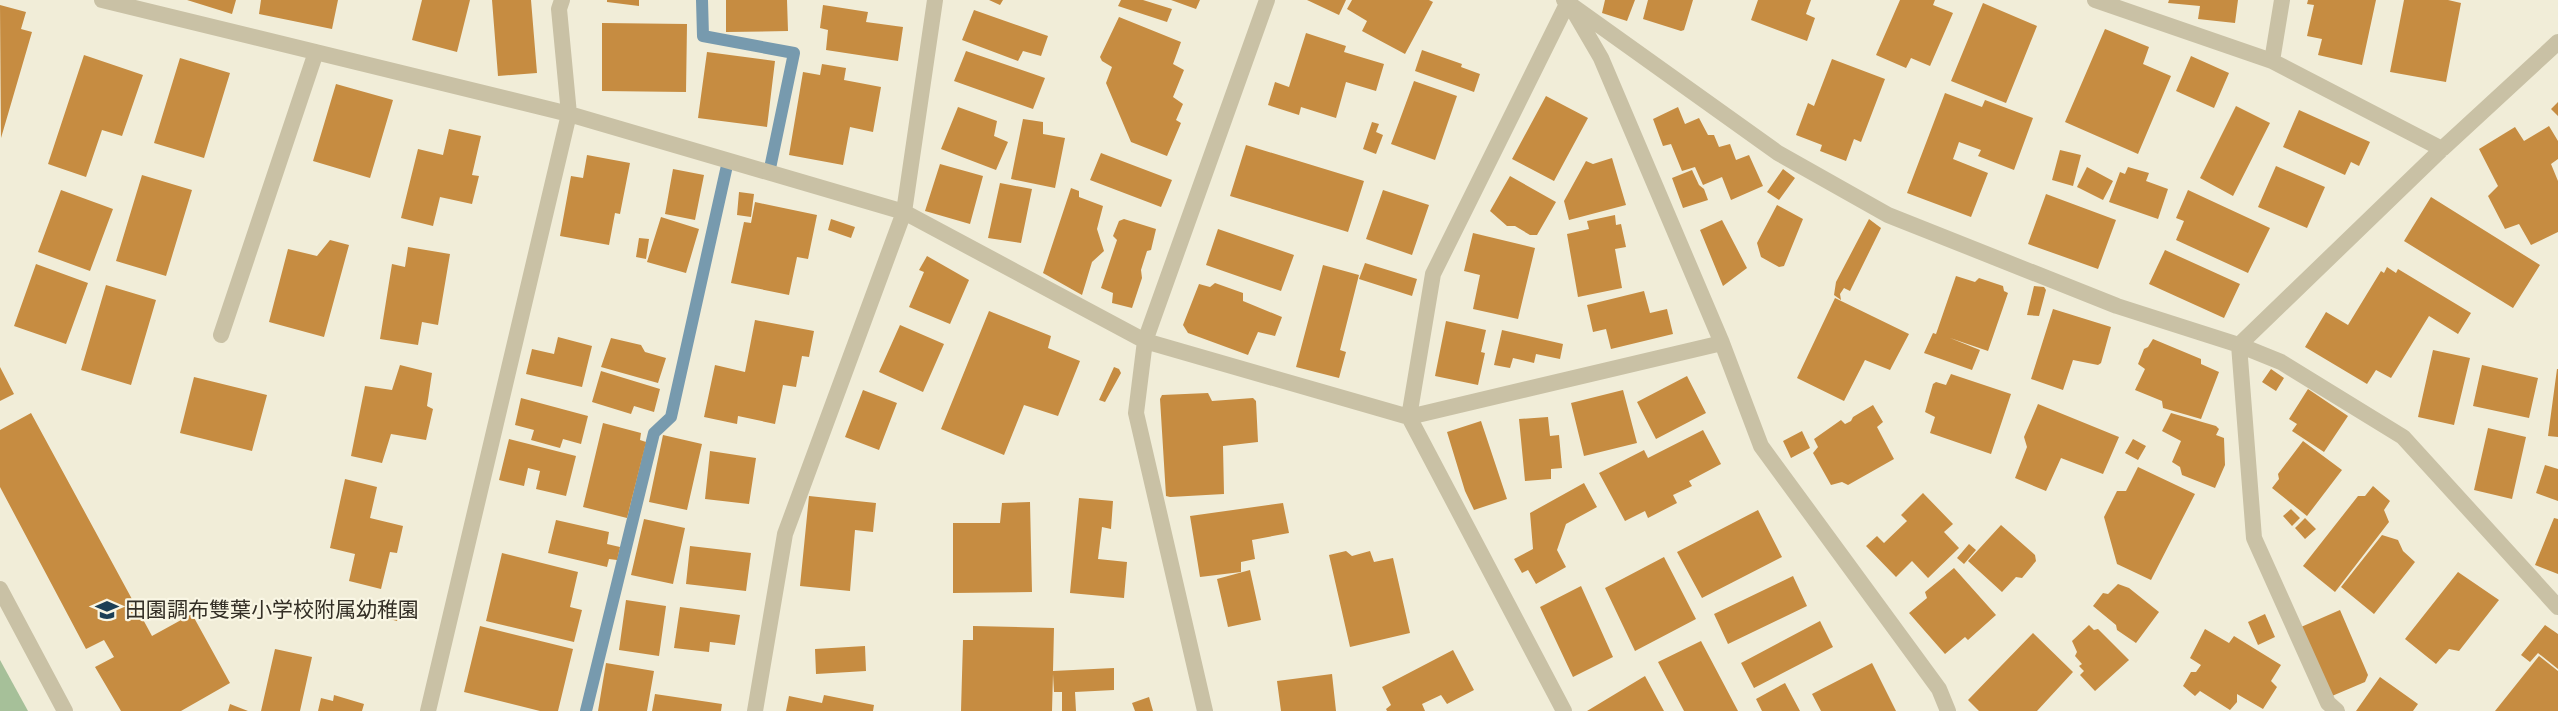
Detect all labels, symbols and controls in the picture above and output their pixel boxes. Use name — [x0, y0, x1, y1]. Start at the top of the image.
place label: 田園調布雙葉小学校附属幼稚園 — [125, 596, 419, 623]
school or university icon: 田園調布雙葉小学校附属幼稚園 — [94, 597, 120, 623]

